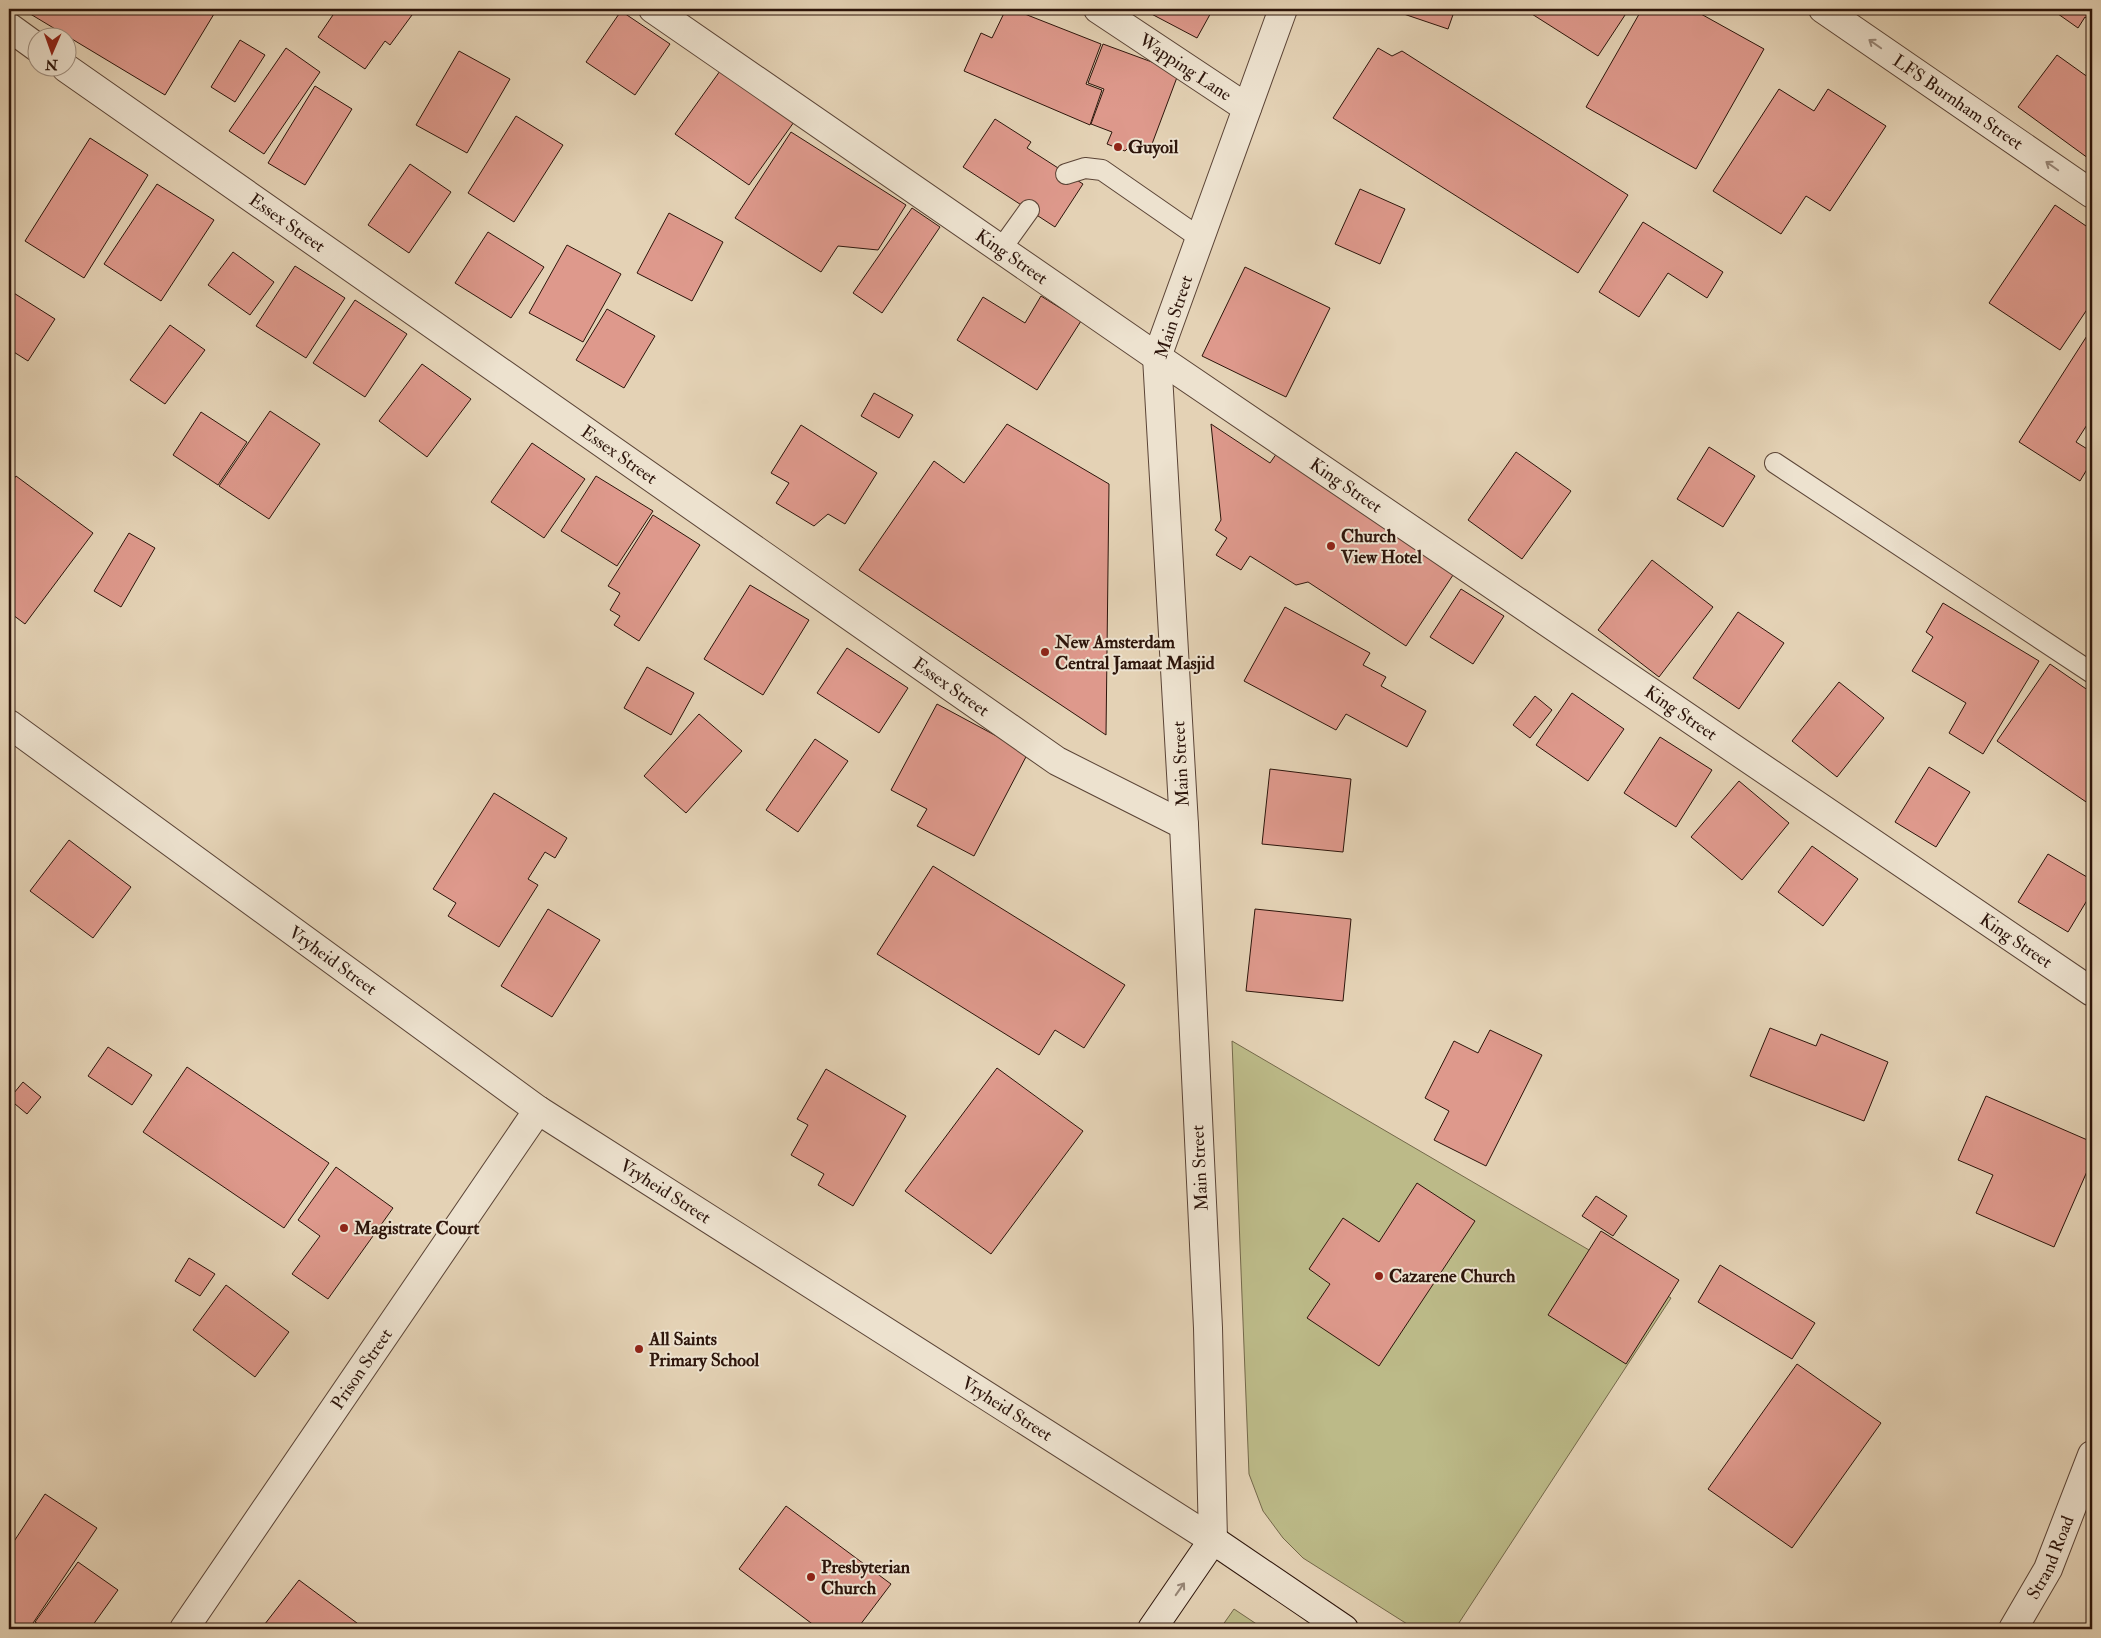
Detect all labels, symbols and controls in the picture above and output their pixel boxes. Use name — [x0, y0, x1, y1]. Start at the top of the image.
north arrow — [28, 28, 78, 78]
street label: Wapping Lane — [1134, 28, 1236, 106]
one-way arrow — [1868, 39, 1882, 49]
street label: LFS Burnham Street — [1888, 49, 2028, 155]
text: N — [45, 56, 59, 73]
place label: Guyoil — [1128, 136, 1179, 159]
marker: Guyoil — [1112, 141, 1124, 153]
one-way arrow — [2045, 161, 2059, 171]
street label: Essex Street — [245, 188, 330, 257]
street label: King Street — [971, 224, 1052, 290]
street label: Main Street — [1150, 272, 1198, 361]
street label: Essex Street — [576, 420, 662, 490]
street label: King Street — [1305, 453, 1387, 518]
place label: Church View Hotel — [1340, 525, 1422, 569]
marker: Church View Hotel — [1325, 540, 1337, 552]
place label: New Amsterdam Central Jamaat Masjid — [1054, 631, 1215, 675]
marker: New Amsterdam Central Jamaat Masjid — [1039, 646, 1051, 658]
street label: Essex Street — [908, 652, 994, 722]
street label: King Street — [1640, 680, 1722, 746]
street label: Main Street — [1167, 720, 1195, 808]
street label: King Street — [1975, 908, 2057, 973]
street label: Vryheid Street — [284, 921, 382, 1000]
street label: Main Street — [1186, 1124, 1214, 1212]
street label: Vryheid Street — [616, 1154, 715, 1229]
place label: Magistrate Court — [353, 1217, 479, 1240]
marker: Magistrate Court — [338, 1222, 350, 1234]
place label: Cazarene Church — [1389, 1265, 1516, 1288]
marker: Cazarene Church — [1373, 1270, 1385, 1282]
street label: Prison Street — [326, 1324, 397, 1414]
place label: All Saints Primary School — [648, 1328, 760, 1372]
marker: All Saints Primary School — [633, 1343, 645, 1355]
street label: Vryheid Street — [957, 1371, 1057, 1446]
street label: Strand Road — [2021, 1512, 2079, 1603]
place label: Presbyterian Church — [821, 1556, 911, 1600]
marker: Presbyterian Church — [805, 1571, 817, 1583]
one-way arrow — [1175, 1582, 1185, 1596]

